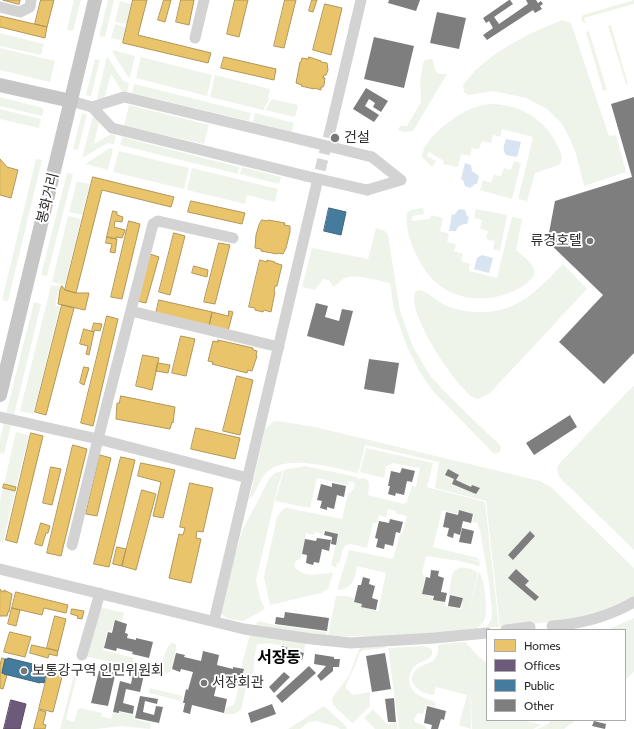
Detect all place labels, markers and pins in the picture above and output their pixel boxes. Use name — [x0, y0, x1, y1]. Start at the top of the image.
place label: 건설 — [344, 130, 370, 146]
marker: 건설 — [329, 132, 341, 144]
place label: 류경호텔 — [530, 233, 582, 249]
marker: 류경호텔 — [585, 236, 595, 246]
place label: 보통강구역 인민위원회 — [32, 663, 164, 679]
marker: 보통강구역 인민위원회 — [19, 666, 29, 676]
place label: 서장회관 — [212, 675, 264, 691]
marker: 서장회관 — [199, 678, 209, 688]

